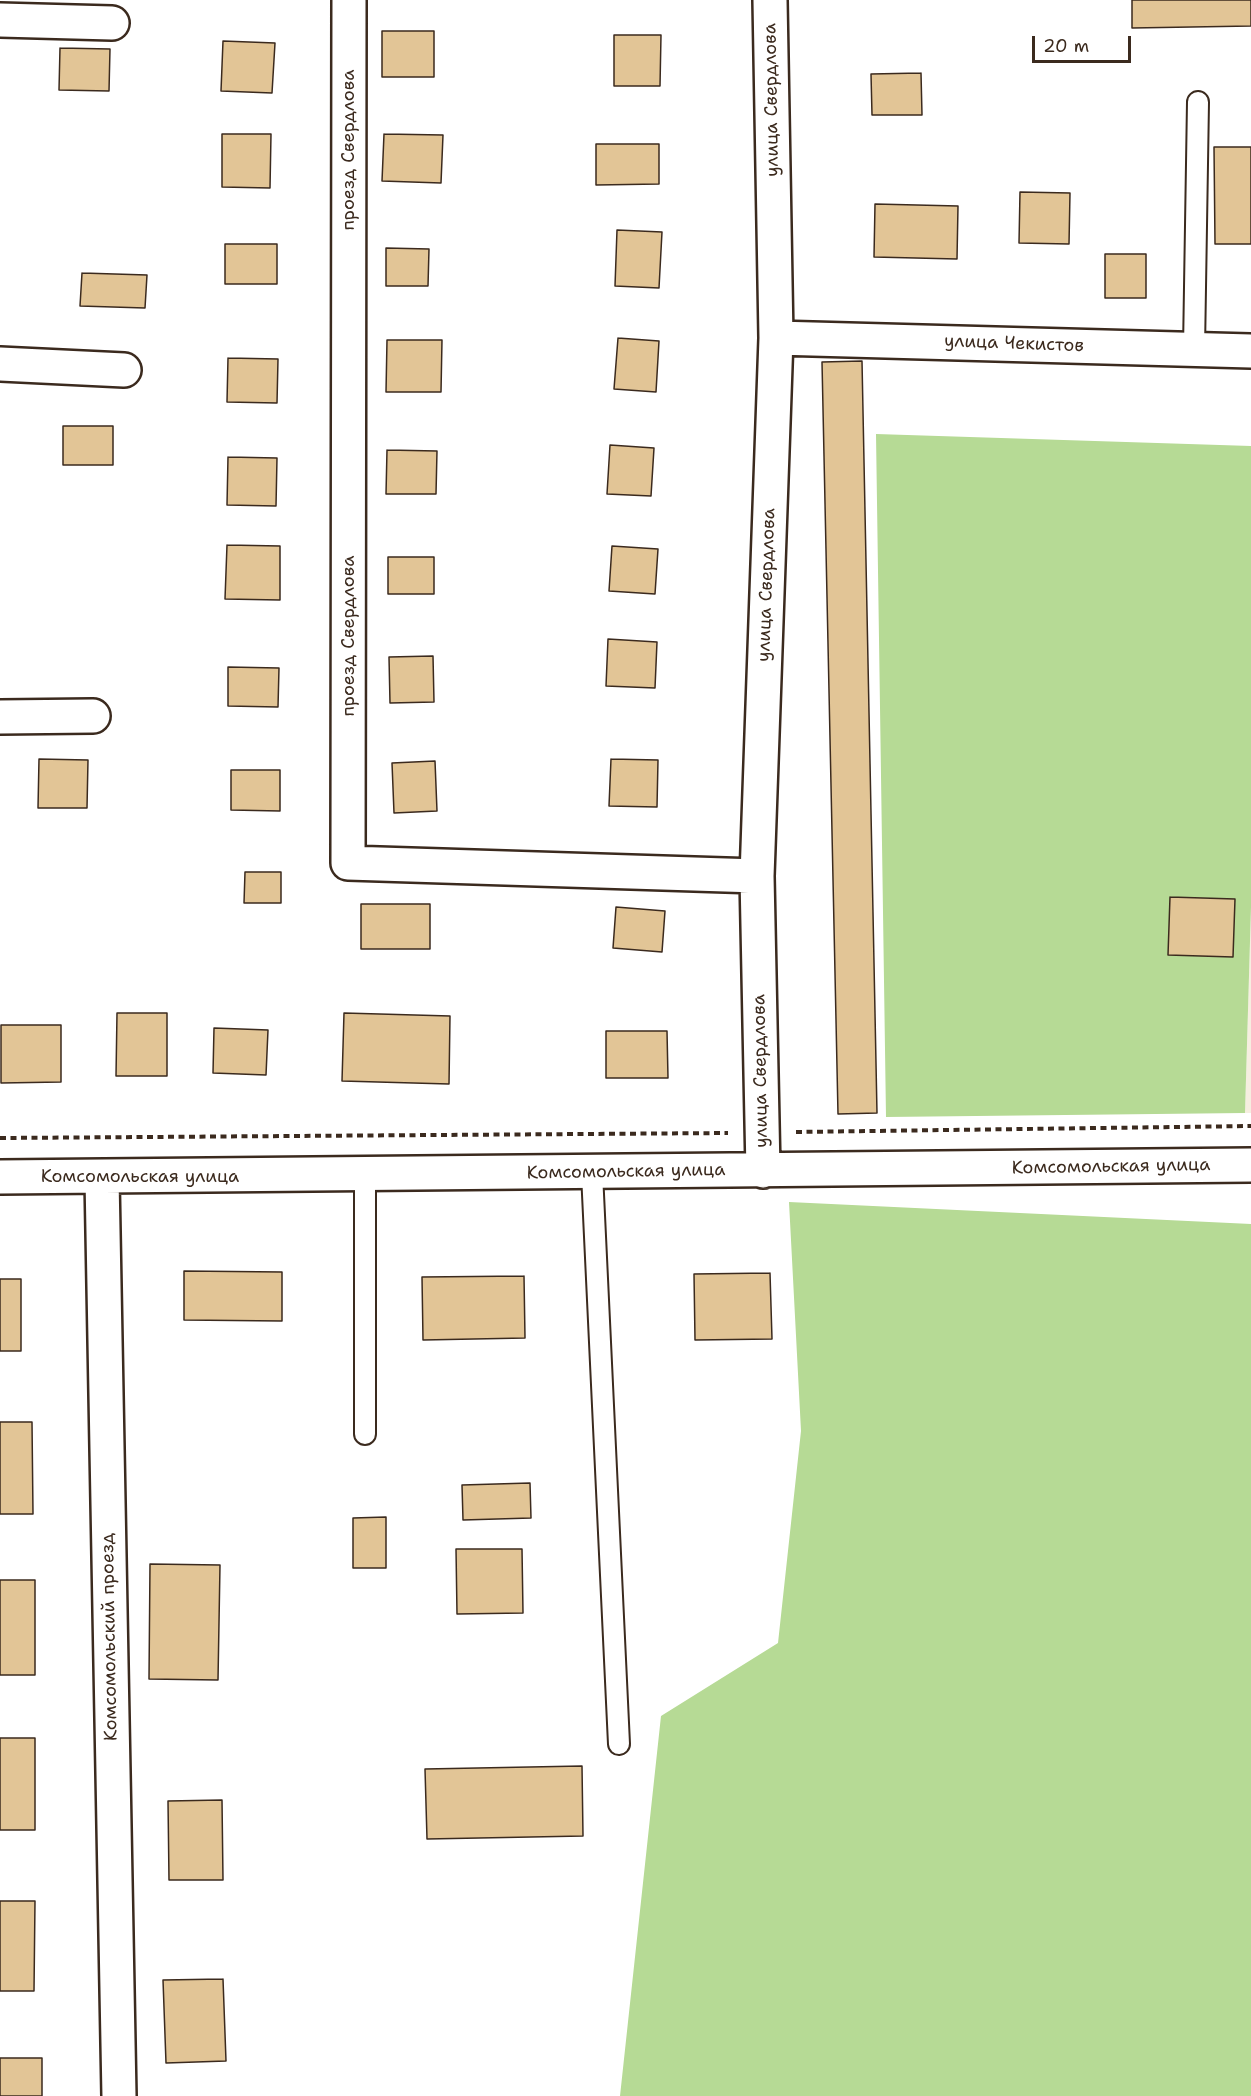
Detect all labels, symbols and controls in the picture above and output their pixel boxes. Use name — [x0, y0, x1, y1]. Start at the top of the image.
street label: улица Свердлова — [760, 23, 784, 177]
scale bar — [1035, 24, 1134, 62]
text: 20 m — [1043, 34, 1089, 58]
street label: проезд Свердлова — [338, 69, 360, 231]
street label: улица Чекистов — [944, 331, 1084, 357]
street label: улица Свердлова — [754, 508, 780, 662]
street label: проезд Свердлова — [338, 555, 360, 717]
street label: улица Свердлова — [749, 994, 773, 1148]
street label: Комсомольская улица — [1012, 1154, 1210, 1180]
street label: Комсомольская улица — [527, 1159, 725, 1185]
street label: Комсомольская улица — [41, 1166, 239, 1188]
street label: Комсомольский проезд — [97, 1533, 123, 1741]

